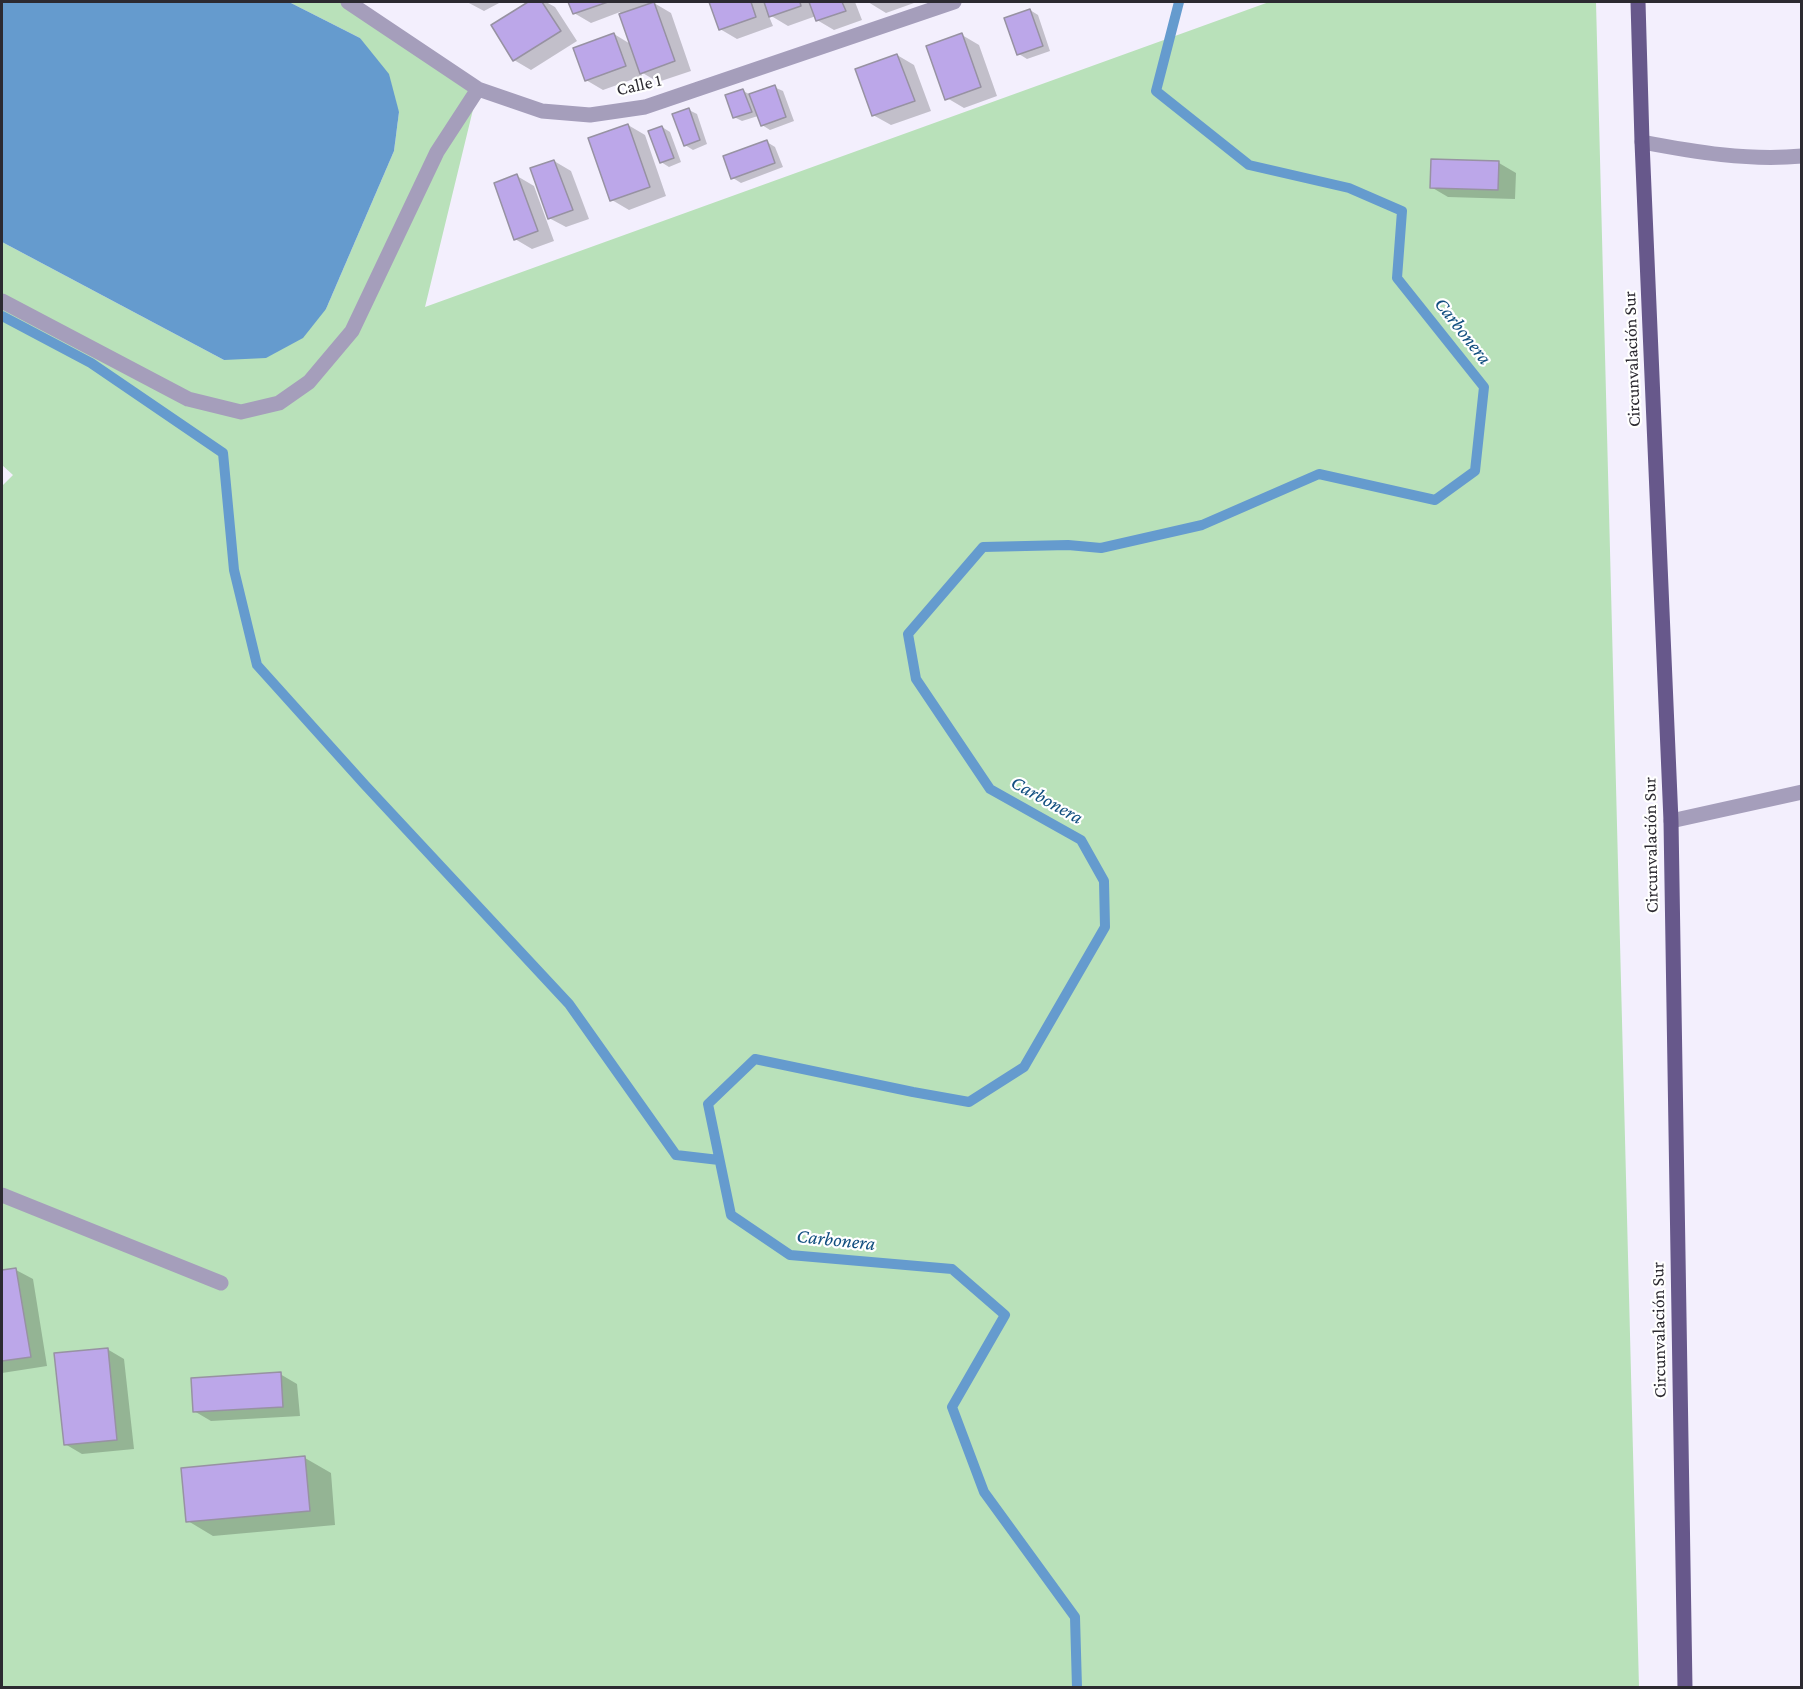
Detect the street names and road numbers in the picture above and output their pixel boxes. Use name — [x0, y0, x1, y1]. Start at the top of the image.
street label: Calle 1 — [614, 69, 664, 101]
street label: Circunvalación Sur — [1619, 291, 1645, 427]
street label: Circunvalación Sur — [1639, 777, 1663, 913]
street label: Circunvalación Sur — [1647, 1262, 1671, 1398]

